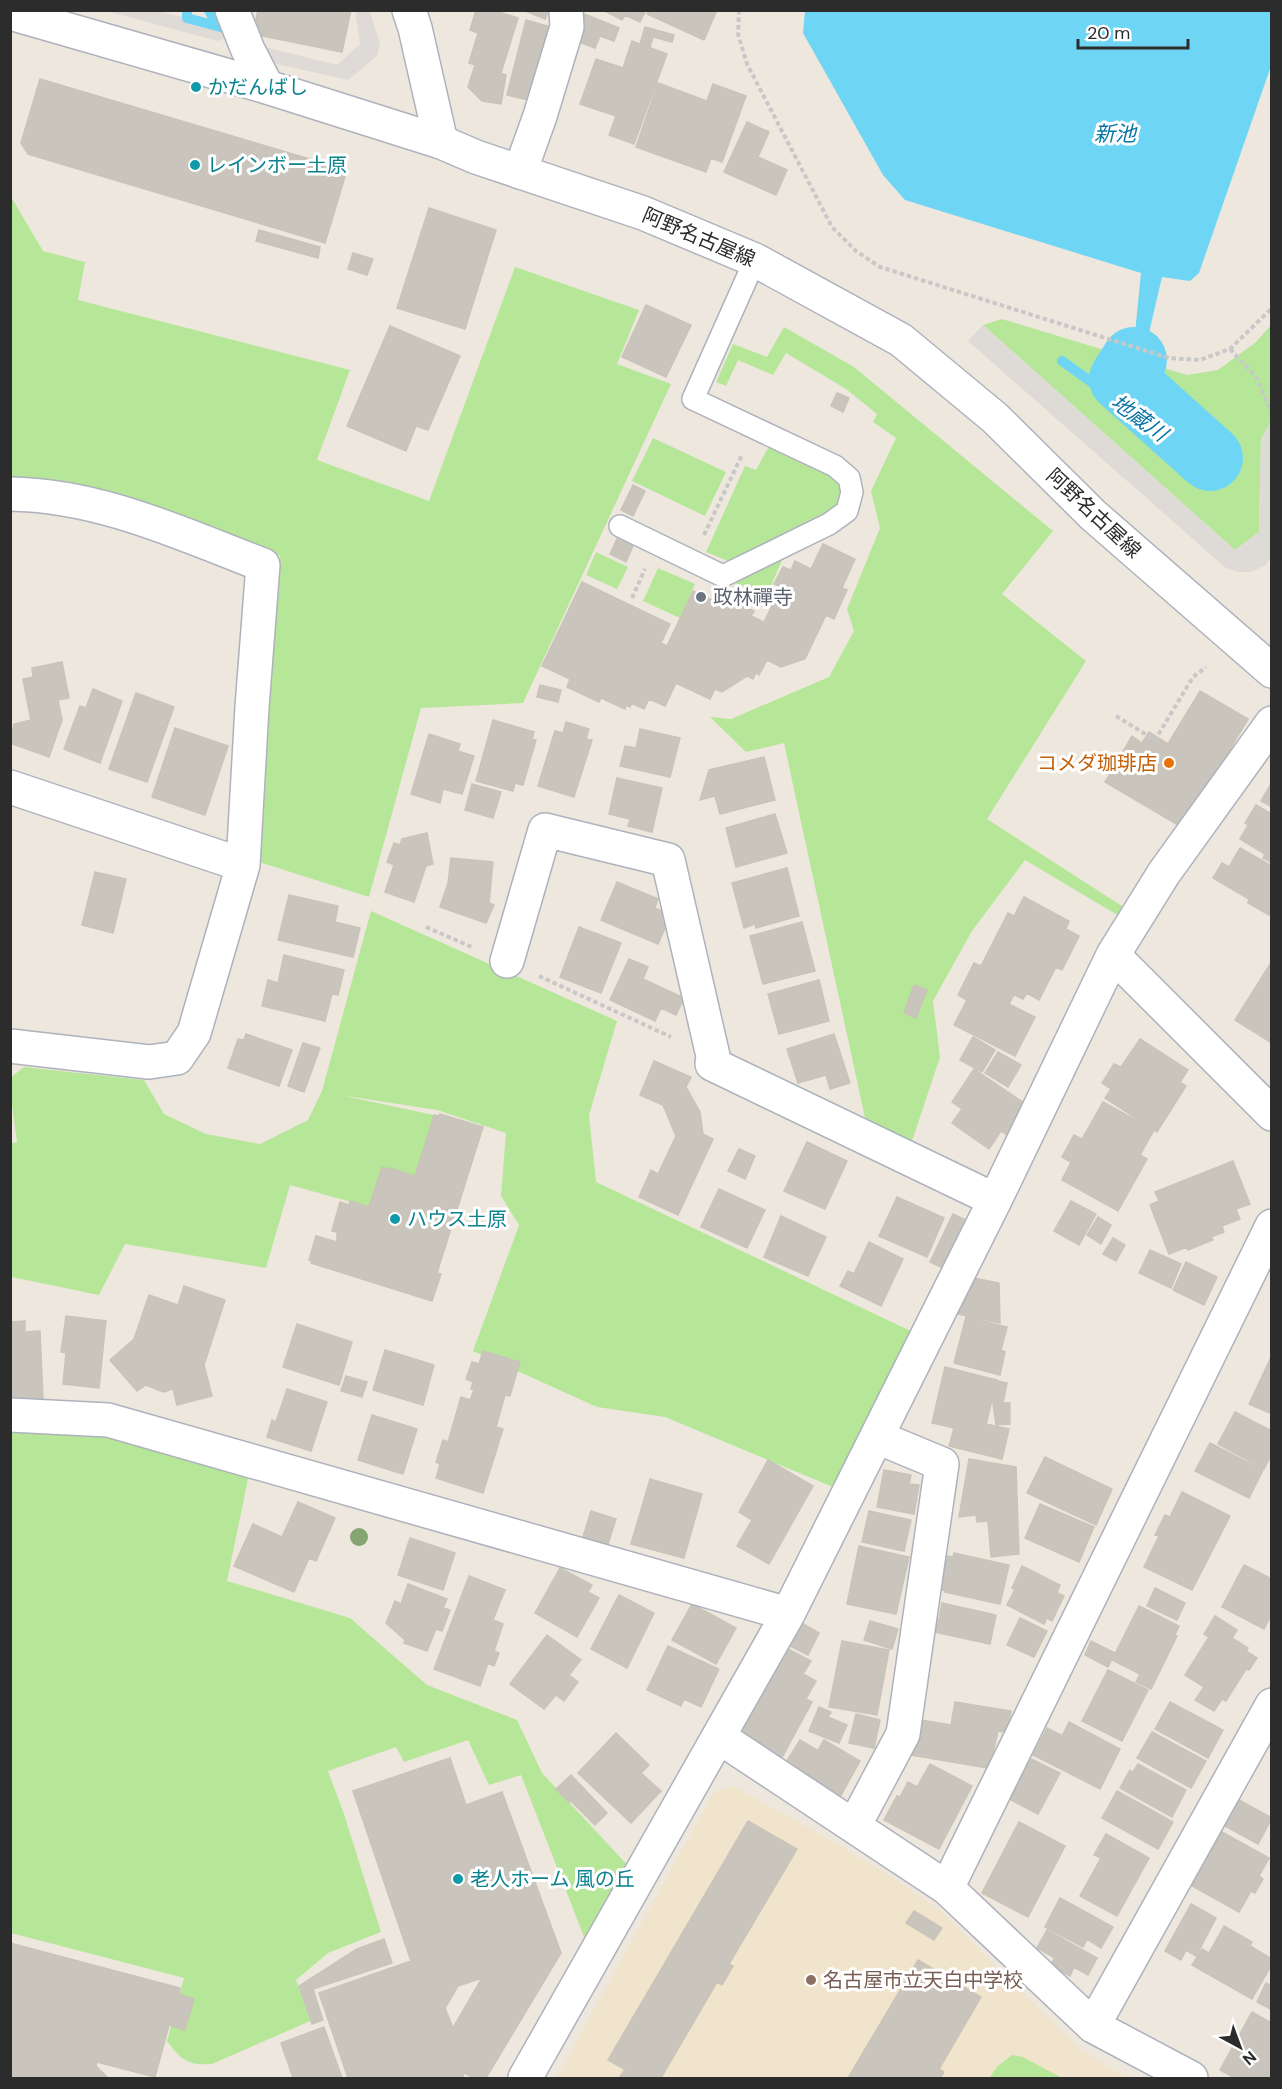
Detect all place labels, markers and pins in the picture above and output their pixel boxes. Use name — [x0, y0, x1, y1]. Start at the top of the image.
place label: かだんばし — [208, 74, 308, 100]
marker: かだんばし — [189, 80, 203, 94]
place label: レインボー土原 — [207, 152, 347, 178]
marker: レインボー土原 — [188, 158, 202, 172]
place label: 政林禪寺 — [713, 584, 793, 610]
marker: 政林禪寺 — [694, 590, 708, 604]
place label: コメダ珈琲店 — [1037, 750, 1157, 776]
marker: コメダ珈琲店 — [1162, 756, 1176, 770]
place label: ハウス土原 — [407, 1206, 507, 1232]
marker: ハウス土原 — [388, 1212, 402, 1226]
place label: 老人ホーム 風の丘 — [470, 1866, 635, 1892]
marker: 老人ホーム 風の丘 — [451, 1872, 465, 1886]
place label: 名古屋市立天白中学校 — [823, 1967, 1023, 1993]
marker: 名古屋市立天白中学校 — [804, 1973, 818, 1987]

